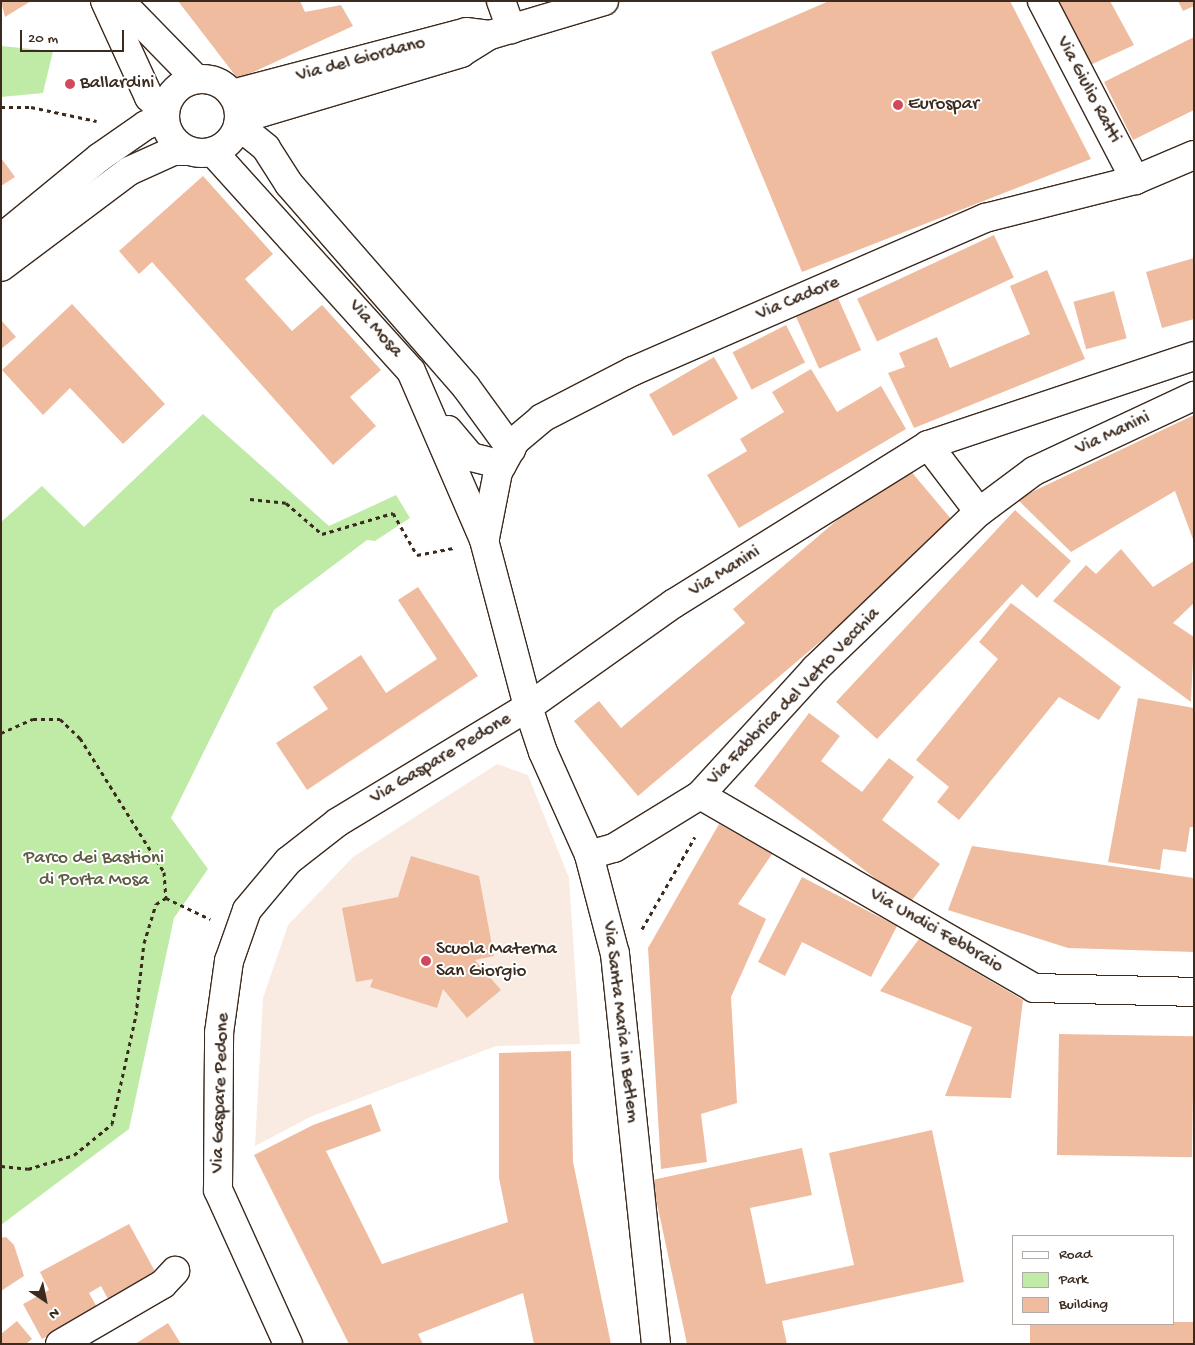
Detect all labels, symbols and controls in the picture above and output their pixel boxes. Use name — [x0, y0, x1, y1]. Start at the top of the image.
scale bar — [22, 20, 126, 52]
text: 20 m — [28, 30, 58, 48]
street label: Via del Giordano — [294, 32, 428, 88]
street label: Via Giulio Ratti — [1050, 33, 1126, 147]
place label: Ballardini — [80, 73, 154, 95]
marker: Ballardini — [64, 78, 76, 90]
place label: Eurospar — [908, 94, 979, 116]
marker: Eurospar — [892, 99, 904, 111]
street label: Via Cadore — [753, 271, 843, 327]
street label: Via Mosa — [343, 295, 407, 363]
street label: Via Manini — [1072, 407, 1154, 461]
street label: Via Manini — [685, 541, 765, 603]
street label: Via Fabbrica del Vetro Vecchia — [703, 603, 885, 791]
street label: Via Gaspare Pedone — [366, 708, 516, 810]
park label: Parco dei Bastioni di Porta Mosa — [24, 848, 164, 892]
street label: Via Undici Febbraio — [865, 883, 1007, 979]
street label: Via Santa Maria in Betlem — [596, 920, 644, 1124]
place label: Scuola Materna San Giorgio — [436, 939, 557, 983]
marker: Scuola Materna San Giorgio — [420, 955, 432, 967]
street label: Via Gaspare Pedone — [207, 1012, 235, 1174]
legend — [1012, 1235, 1175, 1325]
text: Road — [1059, 1246, 1092, 1264]
text: Park — [1059, 1271, 1088, 1289]
north arrow — [20, 1275, 70, 1325]
text: Building — [1059, 1296, 1108, 1314]
text: N — [45, 1303, 62, 1322]

